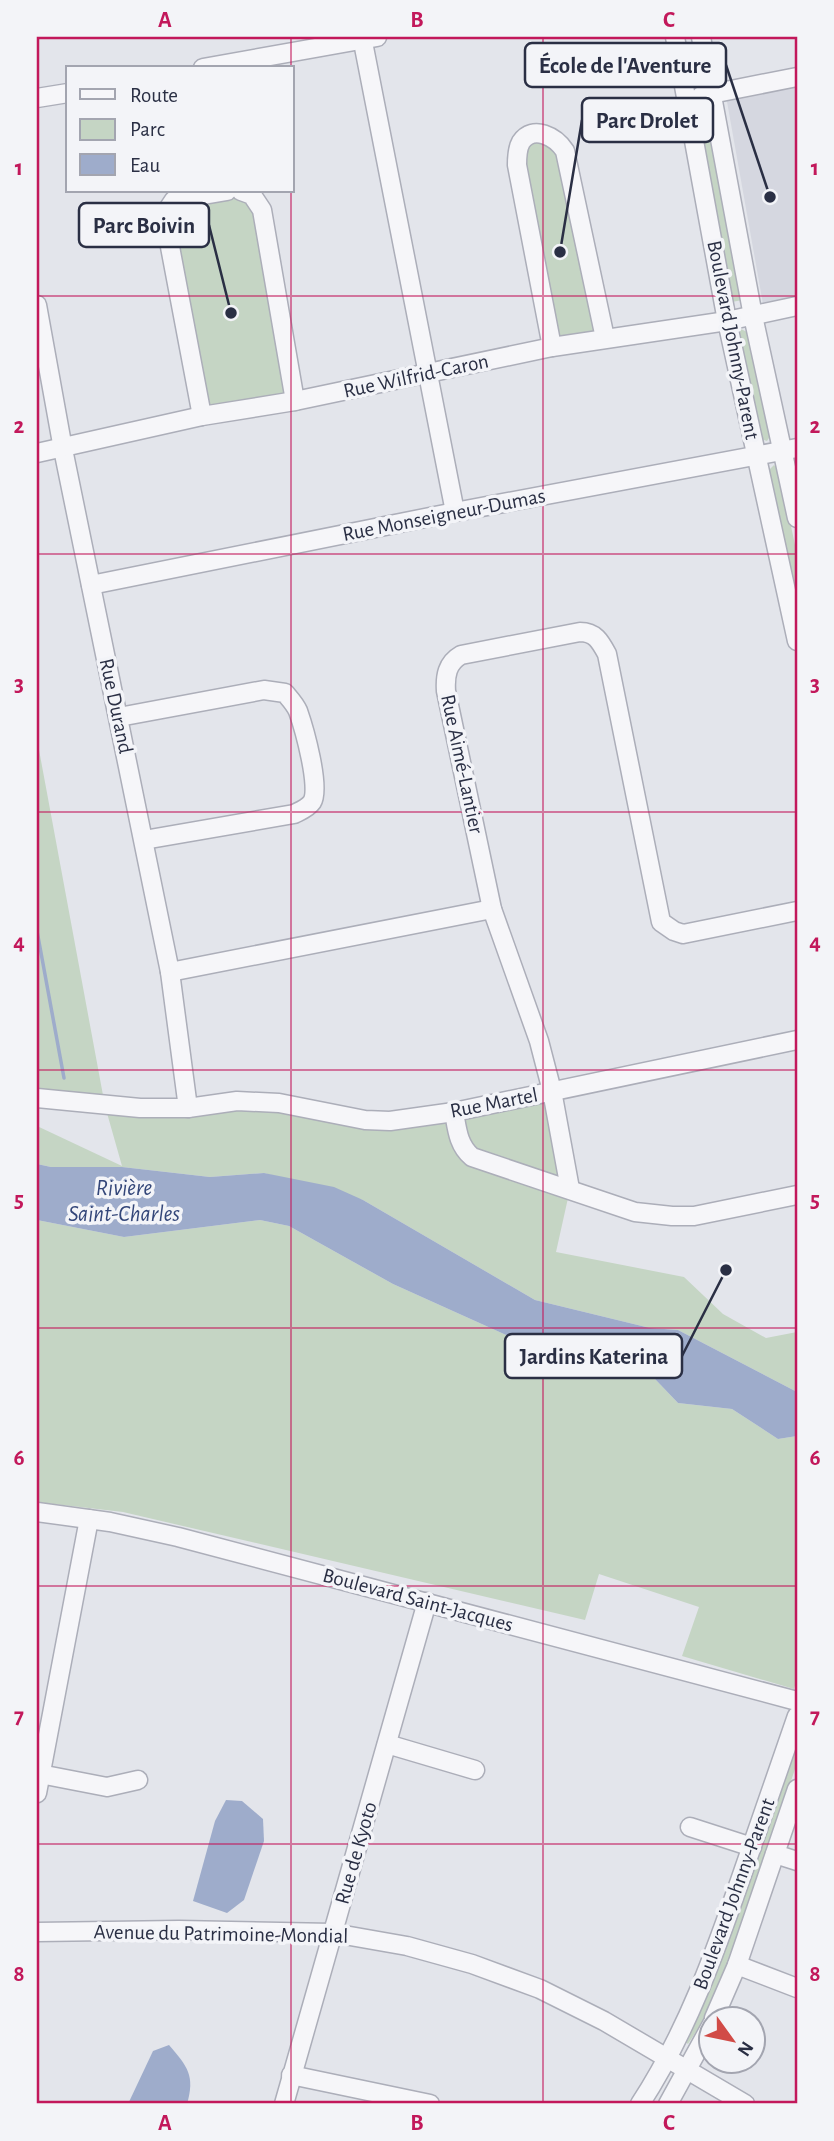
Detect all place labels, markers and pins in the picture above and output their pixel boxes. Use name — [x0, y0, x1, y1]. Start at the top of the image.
callout: École de l'Aventure — [525, 43, 726, 87]
callout: Parc Drolet — [582, 98, 713, 142]
callout: Parc Boivin — [79, 203, 209, 247]
callout: Jardins Katerina — [505, 1334, 682, 1378]

